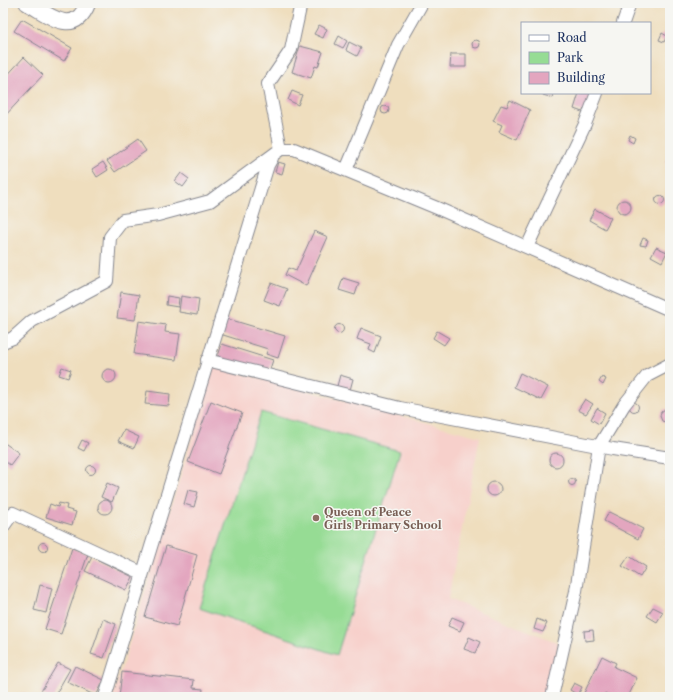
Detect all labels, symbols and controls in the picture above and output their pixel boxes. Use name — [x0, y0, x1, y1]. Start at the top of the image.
legend — [521, 22, 651, 94]
text: Road — [557, 30, 587, 45]
text: Park — [557, 50, 584, 65]
text: Building — [557, 70, 605, 85]
place label: Queen of Peace Girls Primary School — [324, 505, 442, 532]
marker: Queen of Peace Girls Primary School — [311, 513, 321, 523]

